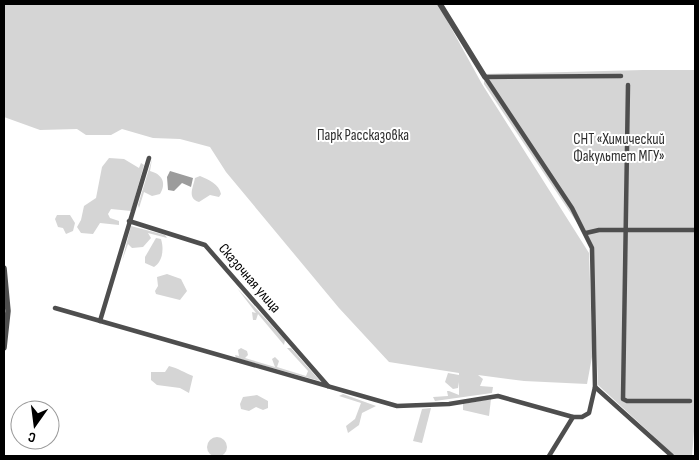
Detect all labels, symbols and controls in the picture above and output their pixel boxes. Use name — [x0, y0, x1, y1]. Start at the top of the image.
park label: Парк Рассказовка — [317, 126, 409, 145]
park label: СНТ «Химический Факультет МГУ» — [573, 130, 665, 166]
street label: Сказочная улица — [214, 240, 285, 317]
north arrow — [10, 400, 60, 450]
text: С — [26, 428, 38, 446]

